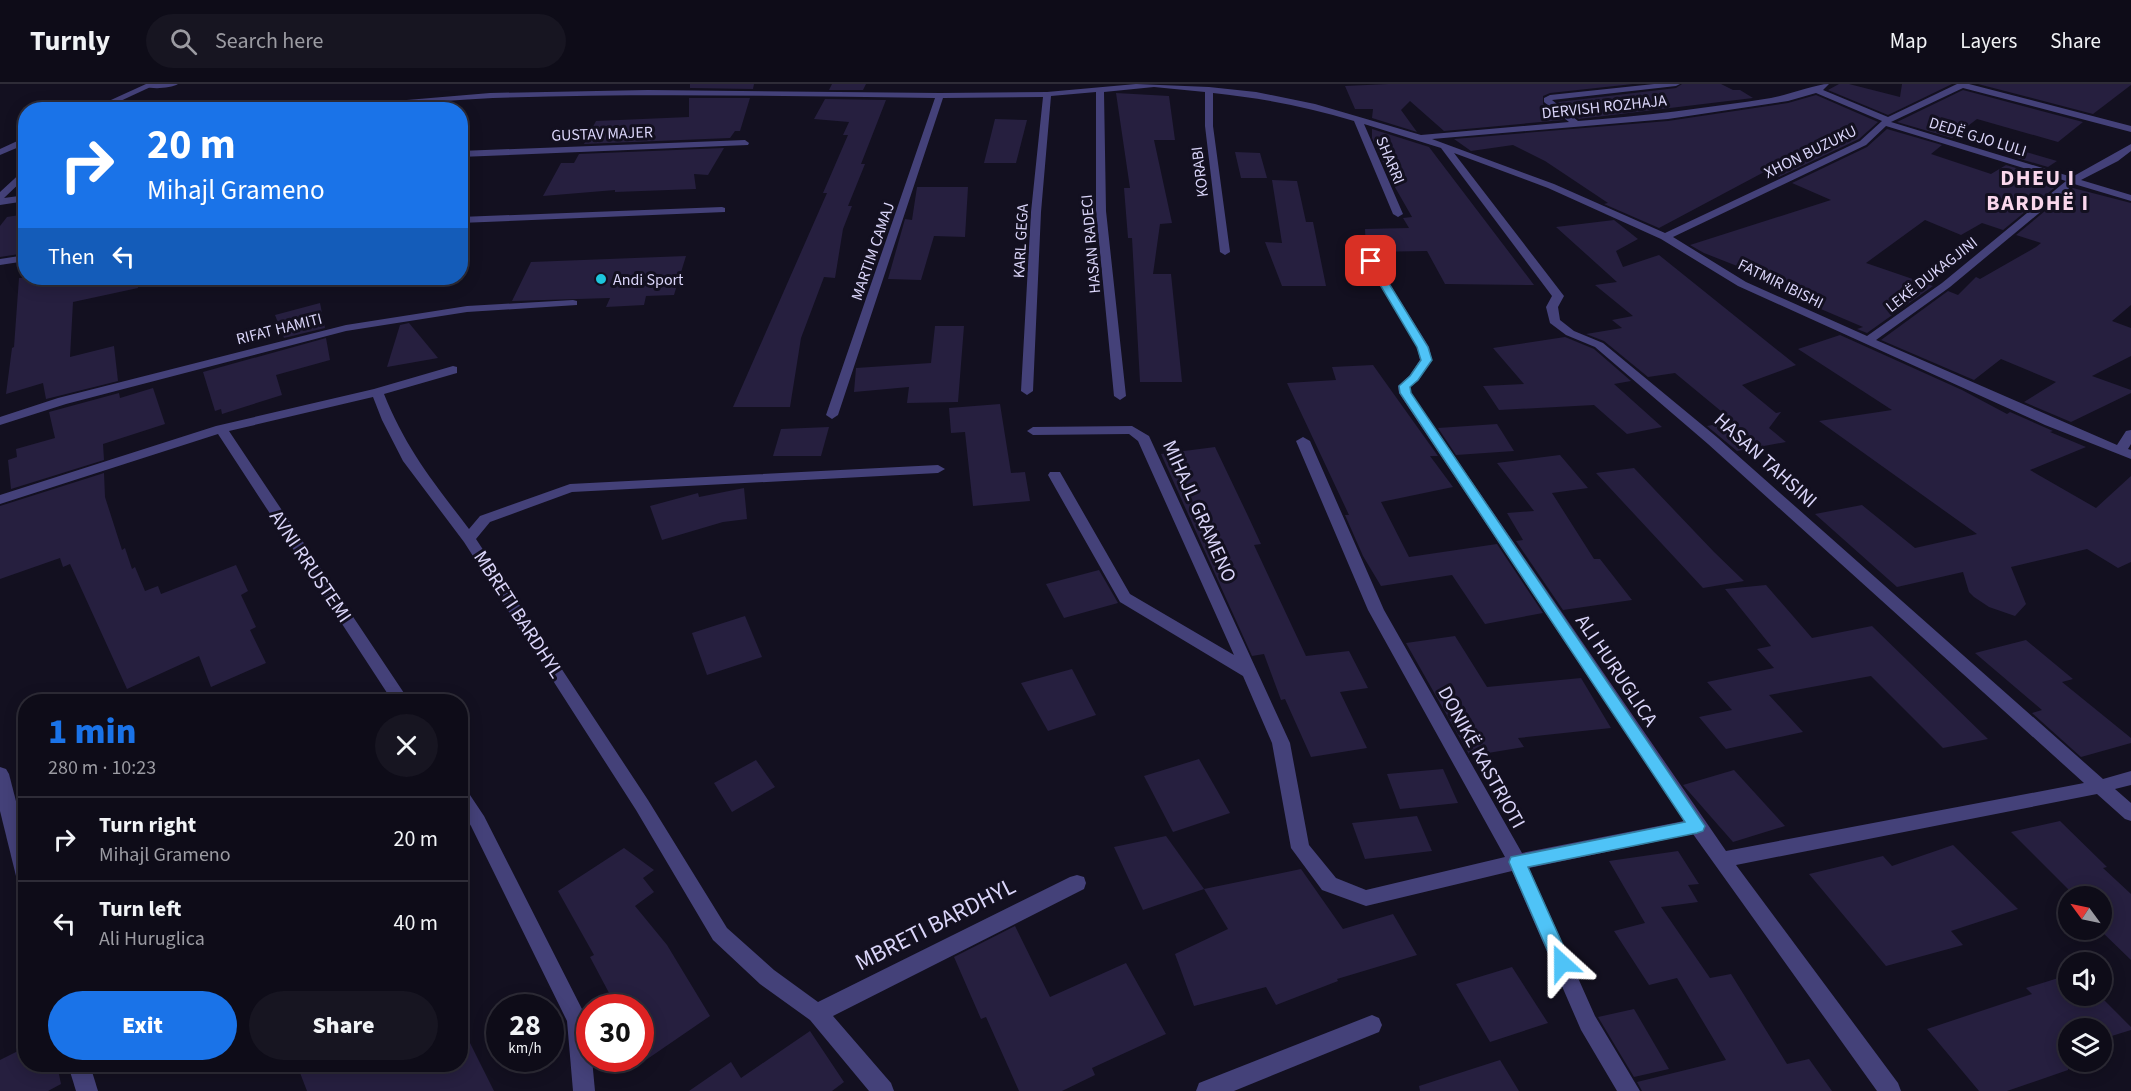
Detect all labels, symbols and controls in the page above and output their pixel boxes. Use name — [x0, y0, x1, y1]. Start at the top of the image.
search box — [146, 14, 566, 68]
text: Turnly — [30, 21, 110, 61]
icon: search — [167, 25, 200, 58]
text: Search here — [215, 25, 324, 57]
text: Map — [1890, 26, 1927, 56]
text: Layers — [1960, 26, 2017, 56]
text: Share — [2050, 26, 2101, 56]
street label: DERVISH ROZHAJA — [1541, 89, 1668, 124]
street label: DEDË GJO LULI — [1926, 112, 2029, 162]
text: 20 m — [147, 115, 236, 175]
street label: XHON BUZUKU — [1760, 120, 1861, 184]
street label: GUSTAV MAJER — [551, 121, 653, 147]
icon: right — [48, 126, 126, 204]
street label: SHARRI — [1370, 133, 1410, 188]
street label: KORABI — [1186, 145, 1214, 198]
district label: DHEU I BARDHË I — [1986, 162, 2090, 219]
text: Mihajl Grameno — [147, 171, 325, 210]
street label: HASAN RADECI — [1076, 194, 1106, 294]
street label: MARTIM CAMAJ — [846, 199, 900, 303]
street label: KARL GEGA — [1008, 203, 1034, 279]
street label: LEKË DUKAGJINI — [1881, 232, 1982, 318]
pin — [1345, 235, 1396, 286]
icon: left — [107, 240, 140, 273]
text: Then — [48, 241, 95, 273]
icon: arrive — [1354, 244, 1387, 277]
street label: FATMIR IBISHI — [1734, 254, 1827, 314]
place label: Andi Sport — [613, 269, 684, 291]
marker: Andi Sport — [594, 272, 608, 286]
street label: RIFAT HAMITI — [234, 308, 325, 350]
street label: HASAN TAHSINI — [1708, 407, 1823, 515]
street label: MIHAJL GRAMENO — [1155, 436, 1243, 587]
street label: AVNI RRUSTEMI — [262, 505, 358, 628]
street label: MBRETI BARDHYL — [466, 545, 570, 684]
street label: ALI HURUGLICA — [1568, 609, 1664, 732]
street label: DONIKË KASTRIOTI — [1430, 681, 1532, 834]
text: 1 min — [48, 706, 136, 757]
button: close — [375, 714, 438, 777]
text: 280 m · 10:23 — [48, 754, 156, 782]
text: Turn right — [99, 809, 196, 841]
icon: right — [48, 823, 81, 856]
text: 20 m — [393, 823, 438, 855]
text: Mihajl Grameno — [99, 841, 231, 869]
street label: MBRETI BARDHYL — [849, 869, 1022, 980]
north arrow — [2058, 886, 2112, 940]
map controls — [2058, 886, 2112, 1072]
text: Turn left — [99, 893, 181, 925]
icon: left — [48, 907, 81, 940]
text: 40 m — [393, 907, 438, 939]
text: Ali Huruglica — [99, 925, 205, 953]
position arrow — [1530, 931, 1594, 995]
button: sound — [2058, 952, 2112, 1006]
button: Exit — [48, 991, 237, 1060]
button: Share — [249, 991, 438, 1060]
speed limit sign: 30 — [576, 994, 654, 1072]
text: 28 — [509, 1004, 541, 1047]
button: layers — [2058, 1018, 2112, 1072]
text: km/h — [508, 1038, 542, 1059]

